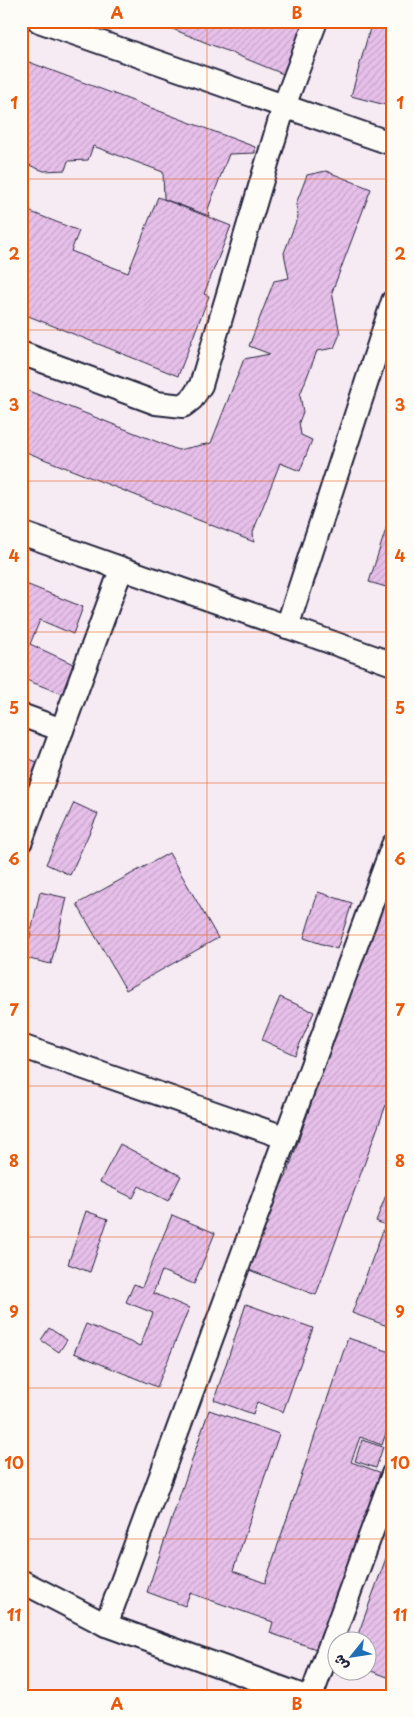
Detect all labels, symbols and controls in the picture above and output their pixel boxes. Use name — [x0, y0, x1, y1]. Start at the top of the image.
text: A — [111, 0, 124, 24]
text: B — [292, 0, 303, 24]
text: 1 — [10, 90, 18, 114]
text: 1 — [396, 90, 404, 114]
text: 2 — [8, 241, 20, 265]
text: 2 — [394, 241, 406, 265]
text: 3 — [9, 392, 19, 416]
text: 3 — [395, 392, 405, 416]
text: 4 — [9, 543, 20, 567]
text: 4 — [395, 543, 406, 567]
text: 5 — [9, 695, 19, 719]
text: 5 — [395, 695, 405, 719]
text: 6 — [8, 846, 20, 870]
text: 6 — [394, 846, 406, 870]
text: 7 — [9, 997, 19, 1021]
text: 7 — [395, 997, 405, 1021]
text: 8 — [9, 1148, 19, 1172]
text: 8 — [395, 1148, 405, 1172]
text: 9 — [9, 1299, 19, 1323]
text: 9 — [395, 1299, 405, 1323]
text: 10 — [4, 1450, 24, 1474]
text: 10 — [390, 1450, 410, 1474]
text: 11 — [7, 1602, 21, 1626]
text: 11 — [393, 1602, 407, 1626]
north arrow — [326, 1630, 376, 1680]
text: ش — [327, 1651, 353, 1675]
text: A — [111, 1691, 124, 1715]
text: B — [292, 1691, 303, 1715]

